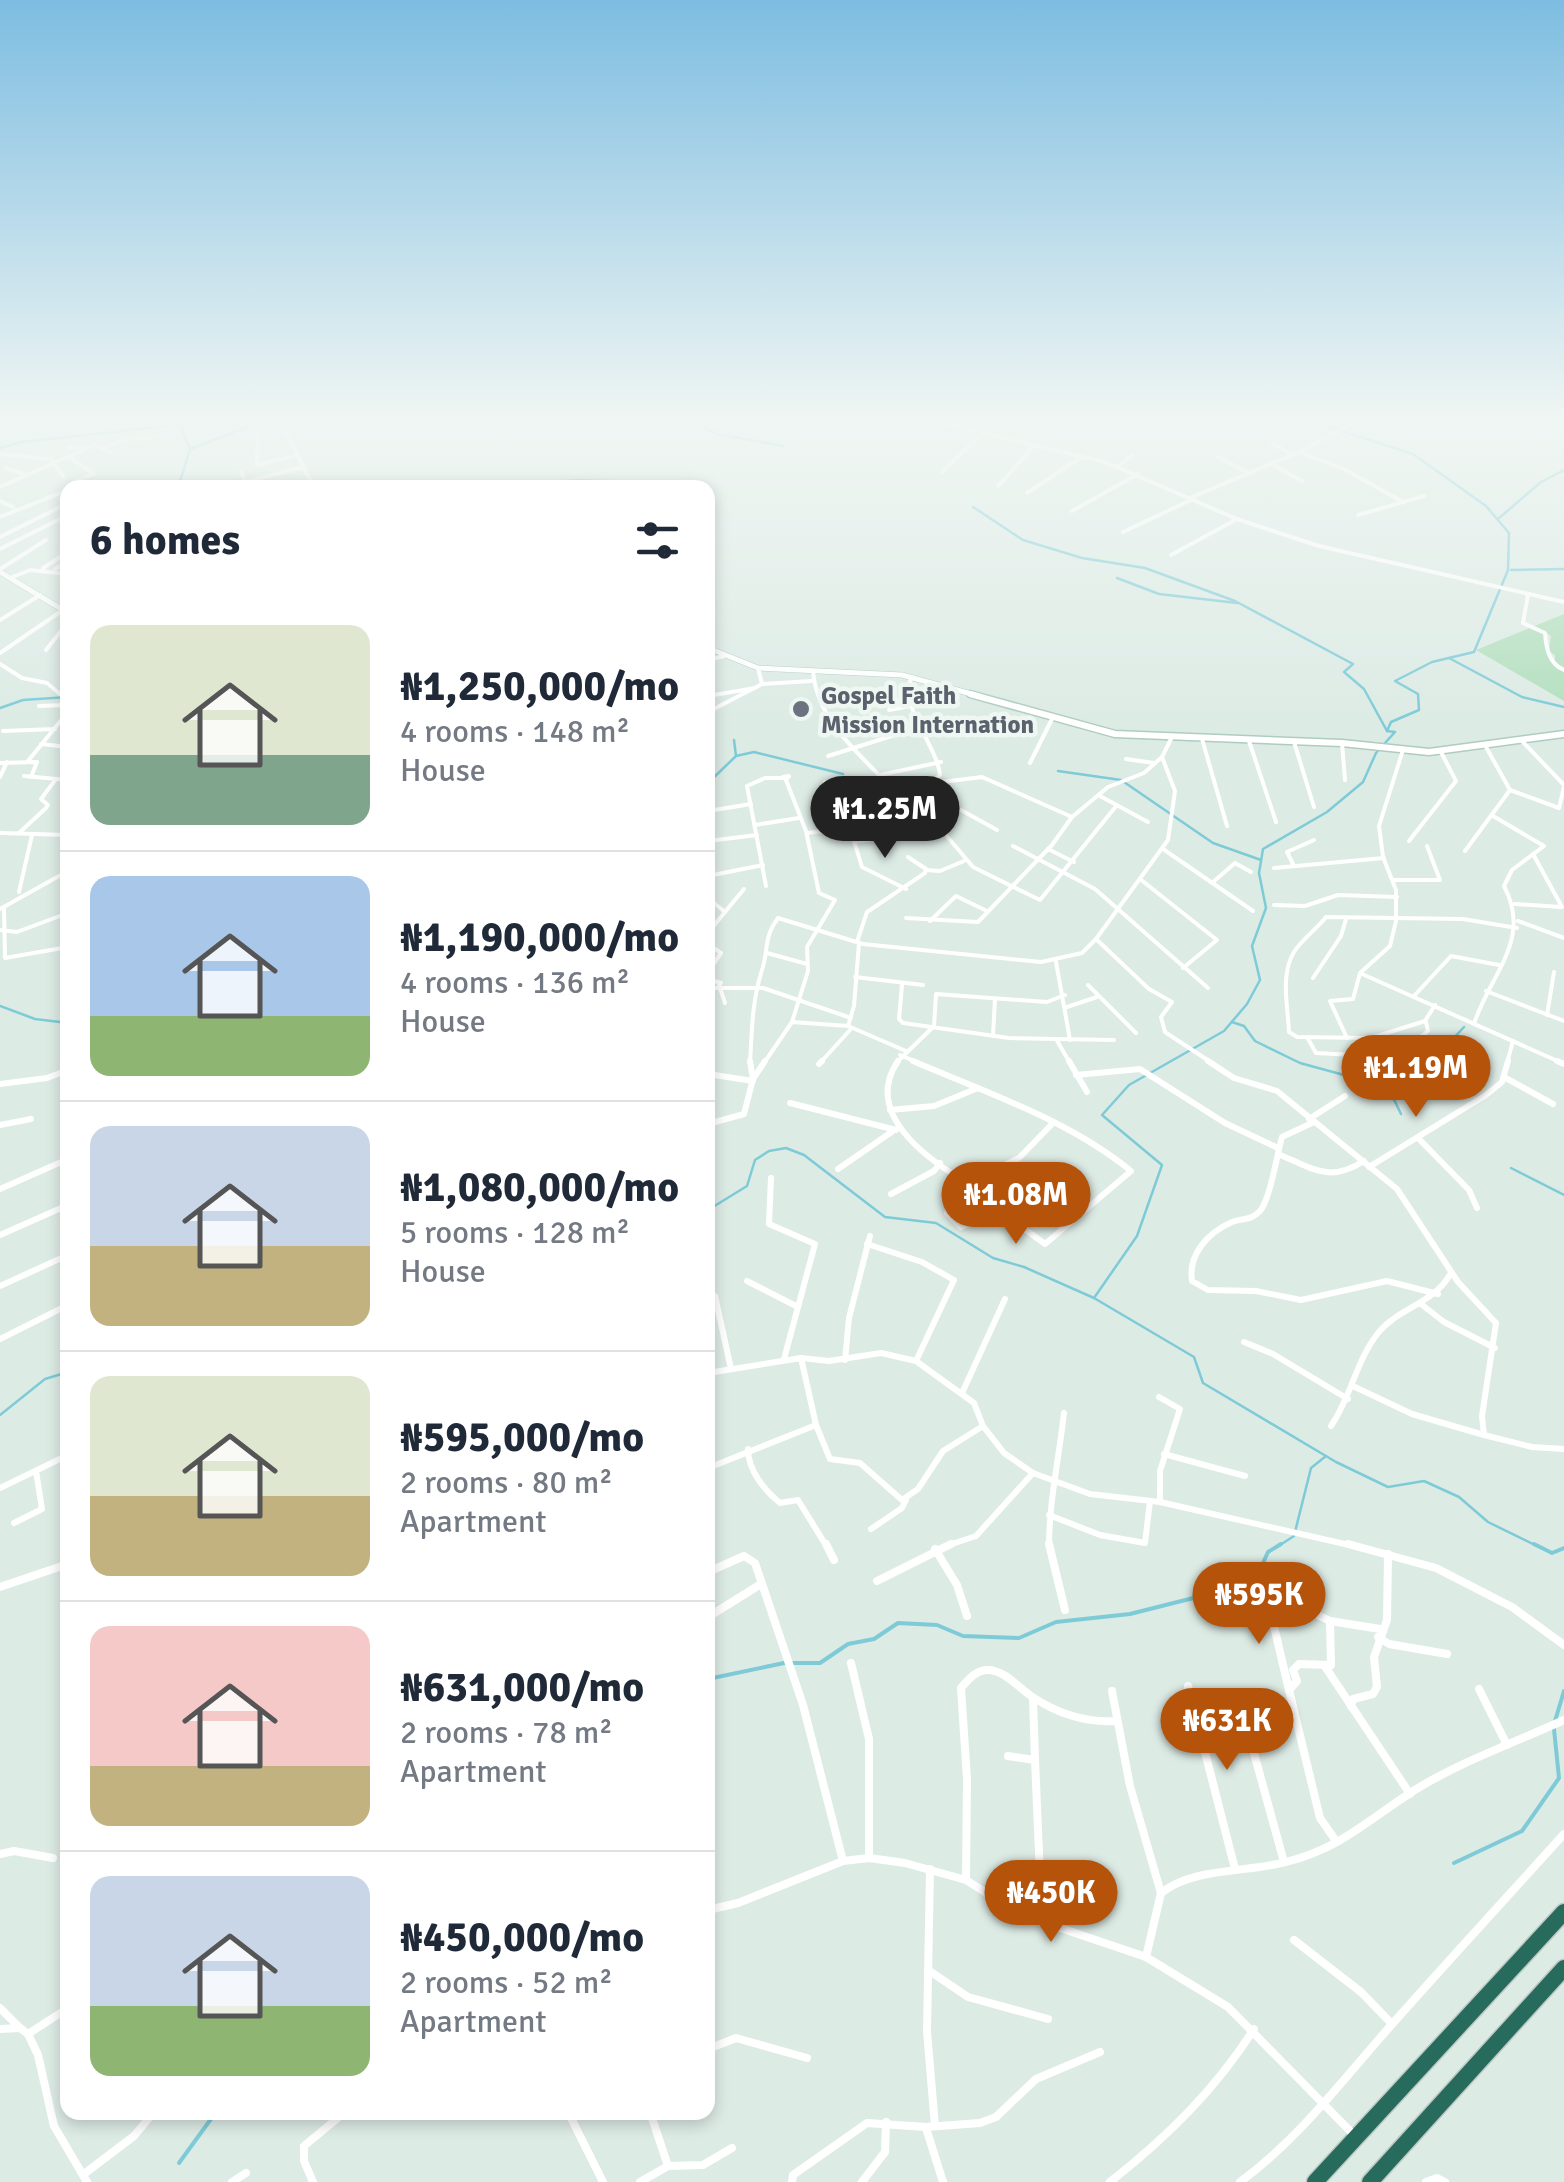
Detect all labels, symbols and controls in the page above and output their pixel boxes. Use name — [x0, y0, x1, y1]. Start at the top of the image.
icon: filters — [630, 513, 685, 568]
text: 6 homes — [90, 515, 240, 566]
text: ₦1,250,000/mo — [400, 661, 679, 712]
icon: home — [170, 665, 290, 785]
place label: Gospel Faith Mission Internation — [821, 680, 1034, 740]
marker: Gospel Faith Mission Internation — [790, 698, 812, 720]
text: 4 rooms · 148 m² — [400, 712, 630, 751]
text: House — [400, 751, 486, 790]
pin: ₦1.25M — [804, 776, 966, 861]
text: ₦1.25M — [833, 789, 937, 828]
text: ₦1,190,000/mo — [400, 912, 679, 963]
icon: home — [170, 916, 290, 1036]
text: 4 rooms · 136 m² — [400, 963, 630, 1002]
text: House — [400, 1002, 486, 1041]
pin: ₦1.19M — [1335, 1035, 1497, 1120]
text: ₦1.19M — [1364, 1048, 1468, 1087]
text: ₦1,080,000/mo — [400, 1162, 679, 1213]
pin: ₦1.08M — [935, 1162, 1097, 1247]
icon: home — [170, 1166, 290, 1286]
text: ₦1.08M — [964, 1175, 1068, 1214]
text: 5 rooms · 128 m² — [400, 1213, 630, 1252]
text: House — [400, 1252, 486, 1291]
text: ₦595,000/mo — [400, 1412, 644, 1463]
icon: home — [170, 1416, 290, 1536]
text: 2 rooms · 80 m² — [400, 1463, 613, 1502]
text: Apartment — [400, 1502, 547, 1541]
pin: ₦595K — [1189, 1562, 1329, 1647]
text: ₦595K — [1215, 1575, 1303, 1614]
text: ₦631,000/mo — [400, 1662, 644, 1713]
icon: home — [170, 1666, 290, 1786]
pin: ₦631K — [1157, 1688, 1297, 1773]
text: ₦631K — [1183, 1701, 1271, 1740]
text: 2 rooms · 78 m² — [400, 1713, 613, 1752]
text: Apartment — [400, 1752, 547, 1791]
pin: ₦450K — [981, 1860, 1121, 1945]
text: ₦450K — [1007, 1873, 1095, 1912]
text: ₦450,000/mo — [400, 1912, 644, 1963]
icon: home — [170, 1916, 290, 2036]
text: 2 rooms · 52 m² — [400, 1963, 613, 2002]
text: Apartment — [400, 2002, 547, 2041]

